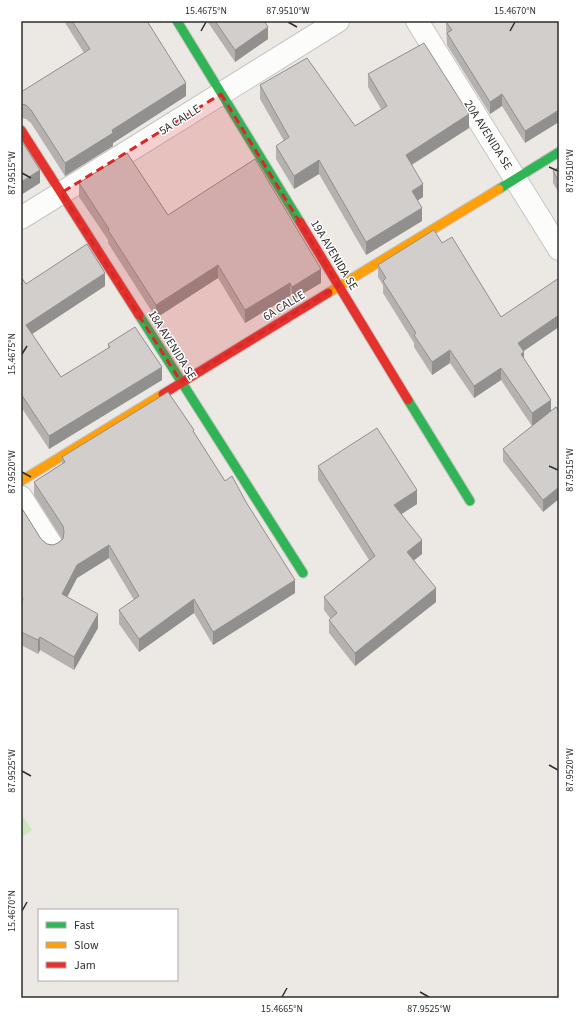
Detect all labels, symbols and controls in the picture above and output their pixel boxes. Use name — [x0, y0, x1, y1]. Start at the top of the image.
text: 15.4675°N — [185, 4, 227, 18]
text: 87.9510°W — [266, 4, 310, 18]
text: 15.4670°N — [494, 4, 536, 18]
street label: 20A AVENIDA SE — [460, 97, 516, 173]
street label: 5A CALLE — [156, 101, 204, 139]
text: 87.9510°W — [563, 149, 577, 193]
text: 87.9515°W — [5, 151, 19, 195]
street label: 19A AVENIDA SE — [306, 217, 362, 293]
street label: 6A CALLE — [260, 287, 308, 325]
street label: 18A AVENIDA SE — [144, 307, 200, 383]
text: 15.4675°N — [5, 333, 19, 375]
text: 87.9515°W — [563, 448, 577, 492]
text: 87.9520°W — [5, 450, 19, 494]
text: 87.9520°W — [563, 748, 577, 792]
text: 87.9525°W — [5, 749, 19, 793]
text: 15.4670°N — [5, 890, 19, 932]
legend — [38, 909, 178, 981]
text: Fast — [74, 917, 94, 934]
text: Slow — [74, 937, 99, 954]
text: Jam — [74, 957, 96, 974]
text: 15.4665°N — [261, 1002, 303, 1016]
text: 87.9525°W — [407, 1002, 451, 1016]

